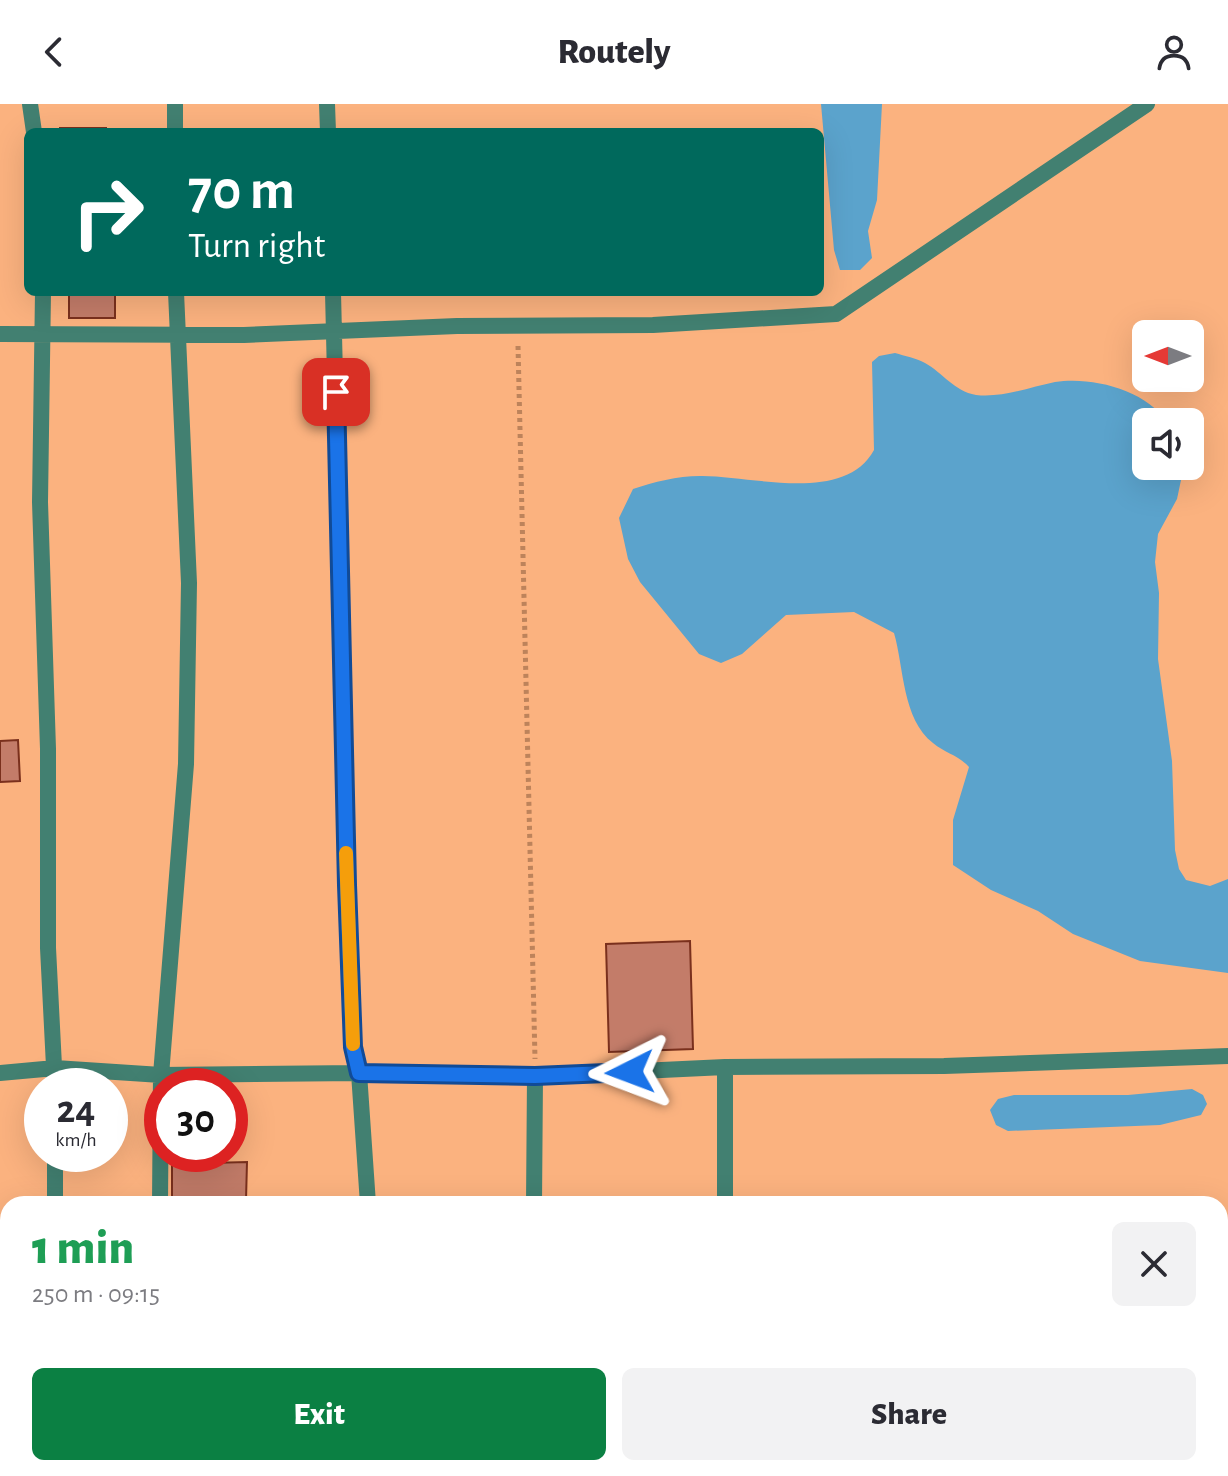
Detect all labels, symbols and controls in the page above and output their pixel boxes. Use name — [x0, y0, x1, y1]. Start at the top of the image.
icon: back — [32, 30, 76, 74]
icon: person — [1152, 30, 1196, 74]
text: Routely — [557, 34, 671, 70]
icon: right — [56, 160, 160, 264]
text: 70 m — [188, 163, 295, 219]
text: Turn right — [188, 228, 325, 264]
north arrow — [1132, 320, 1204, 392]
map controls — [1132, 320, 1204, 480]
pin — [302, 358, 370, 426]
icon: arrive — [314, 370, 358, 414]
button: sound — [1132, 408, 1204, 480]
position arrow — [588, 1030, 672, 1114]
speed limit sign: 30 — [144, 1068, 248, 1172]
text: 24 — [57, 1090, 95, 1130]
text: km/h — [55, 1130, 97, 1150]
button: close — [1112, 1222, 1196, 1306]
text: 1 min — [32, 1225, 134, 1273]
text: 250 m · 09:15 — [32, 1281, 160, 1307]
button: Exit — [32, 1368, 606, 1460]
button: Share — [622, 1368, 1196, 1460]

